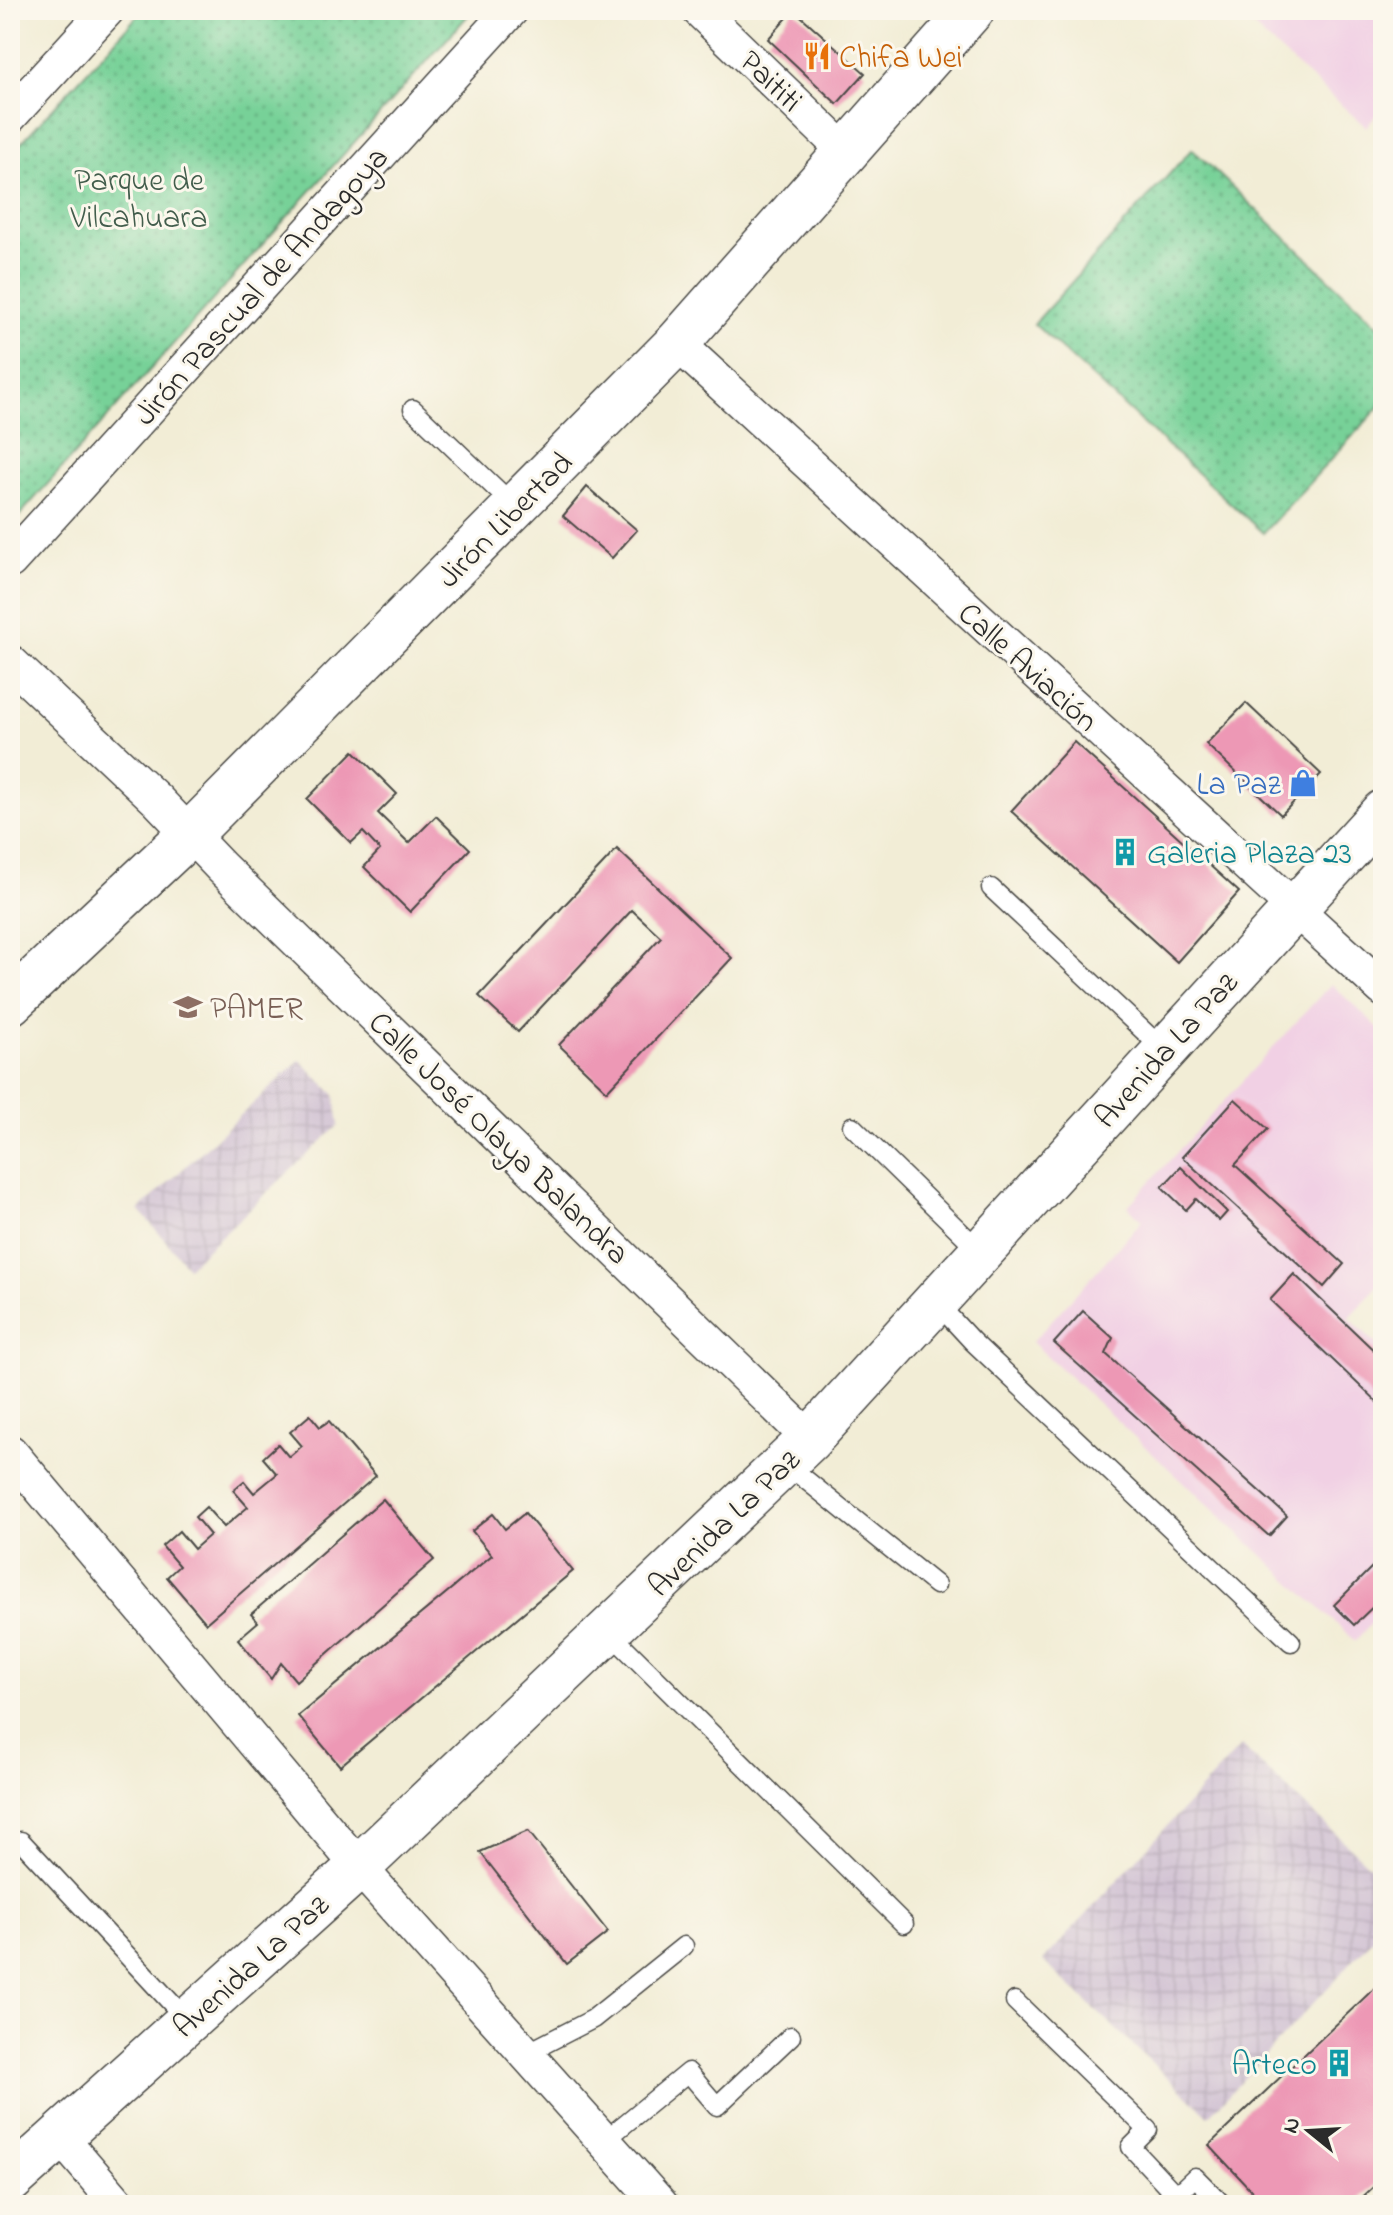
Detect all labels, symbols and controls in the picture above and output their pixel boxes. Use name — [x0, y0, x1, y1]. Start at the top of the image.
place label: Chifa Wei — [839, 36, 963, 83]
street label: Paititi — [727, 40, 812, 125]
restaurant icon: Chifa Wei — [802, 41, 832, 71]
street label: Jirón Pascual de Andagoya — [124, 137, 401, 438]
park label: Parque de Vilcahuara — [69, 159, 208, 243]
street label: Jirón Libertad — [427, 442, 585, 600]
street label: Calle Aviación — [946, 592, 1108, 745]
place label: La Paz — [1197, 763, 1282, 810]
shop icon: La Paz — [1288, 768, 1318, 798]
place label: Galeria Plaza 23 — [1147, 832, 1352, 879]
building icon: Galeria Plaza 23 — [1110, 837, 1140, 867]
street label: Avenida La Paz — [1084, 962, 1251, 1140]
place label: PAMER — [210, 987, 303, 1034]
school or university icon: PAMER — [173, 992, 203, 1022]
street label: Calle José Olaya Balandra — [356, 1002, 639, 1277]
street label: Avenida La Paz — [638, 1439, 813, 1610]
street label: Avenida La Paz — [164, 1884, 342, 2051]
place label: Arteco — [1231, 2043, 1317, 2090]
building icon: Arteco — [1324, 2048, 1354, 2078]
north arrow — [1269, 2091, 1349, 2171]
text: N — [1275, 2114, 1310, 2138]

